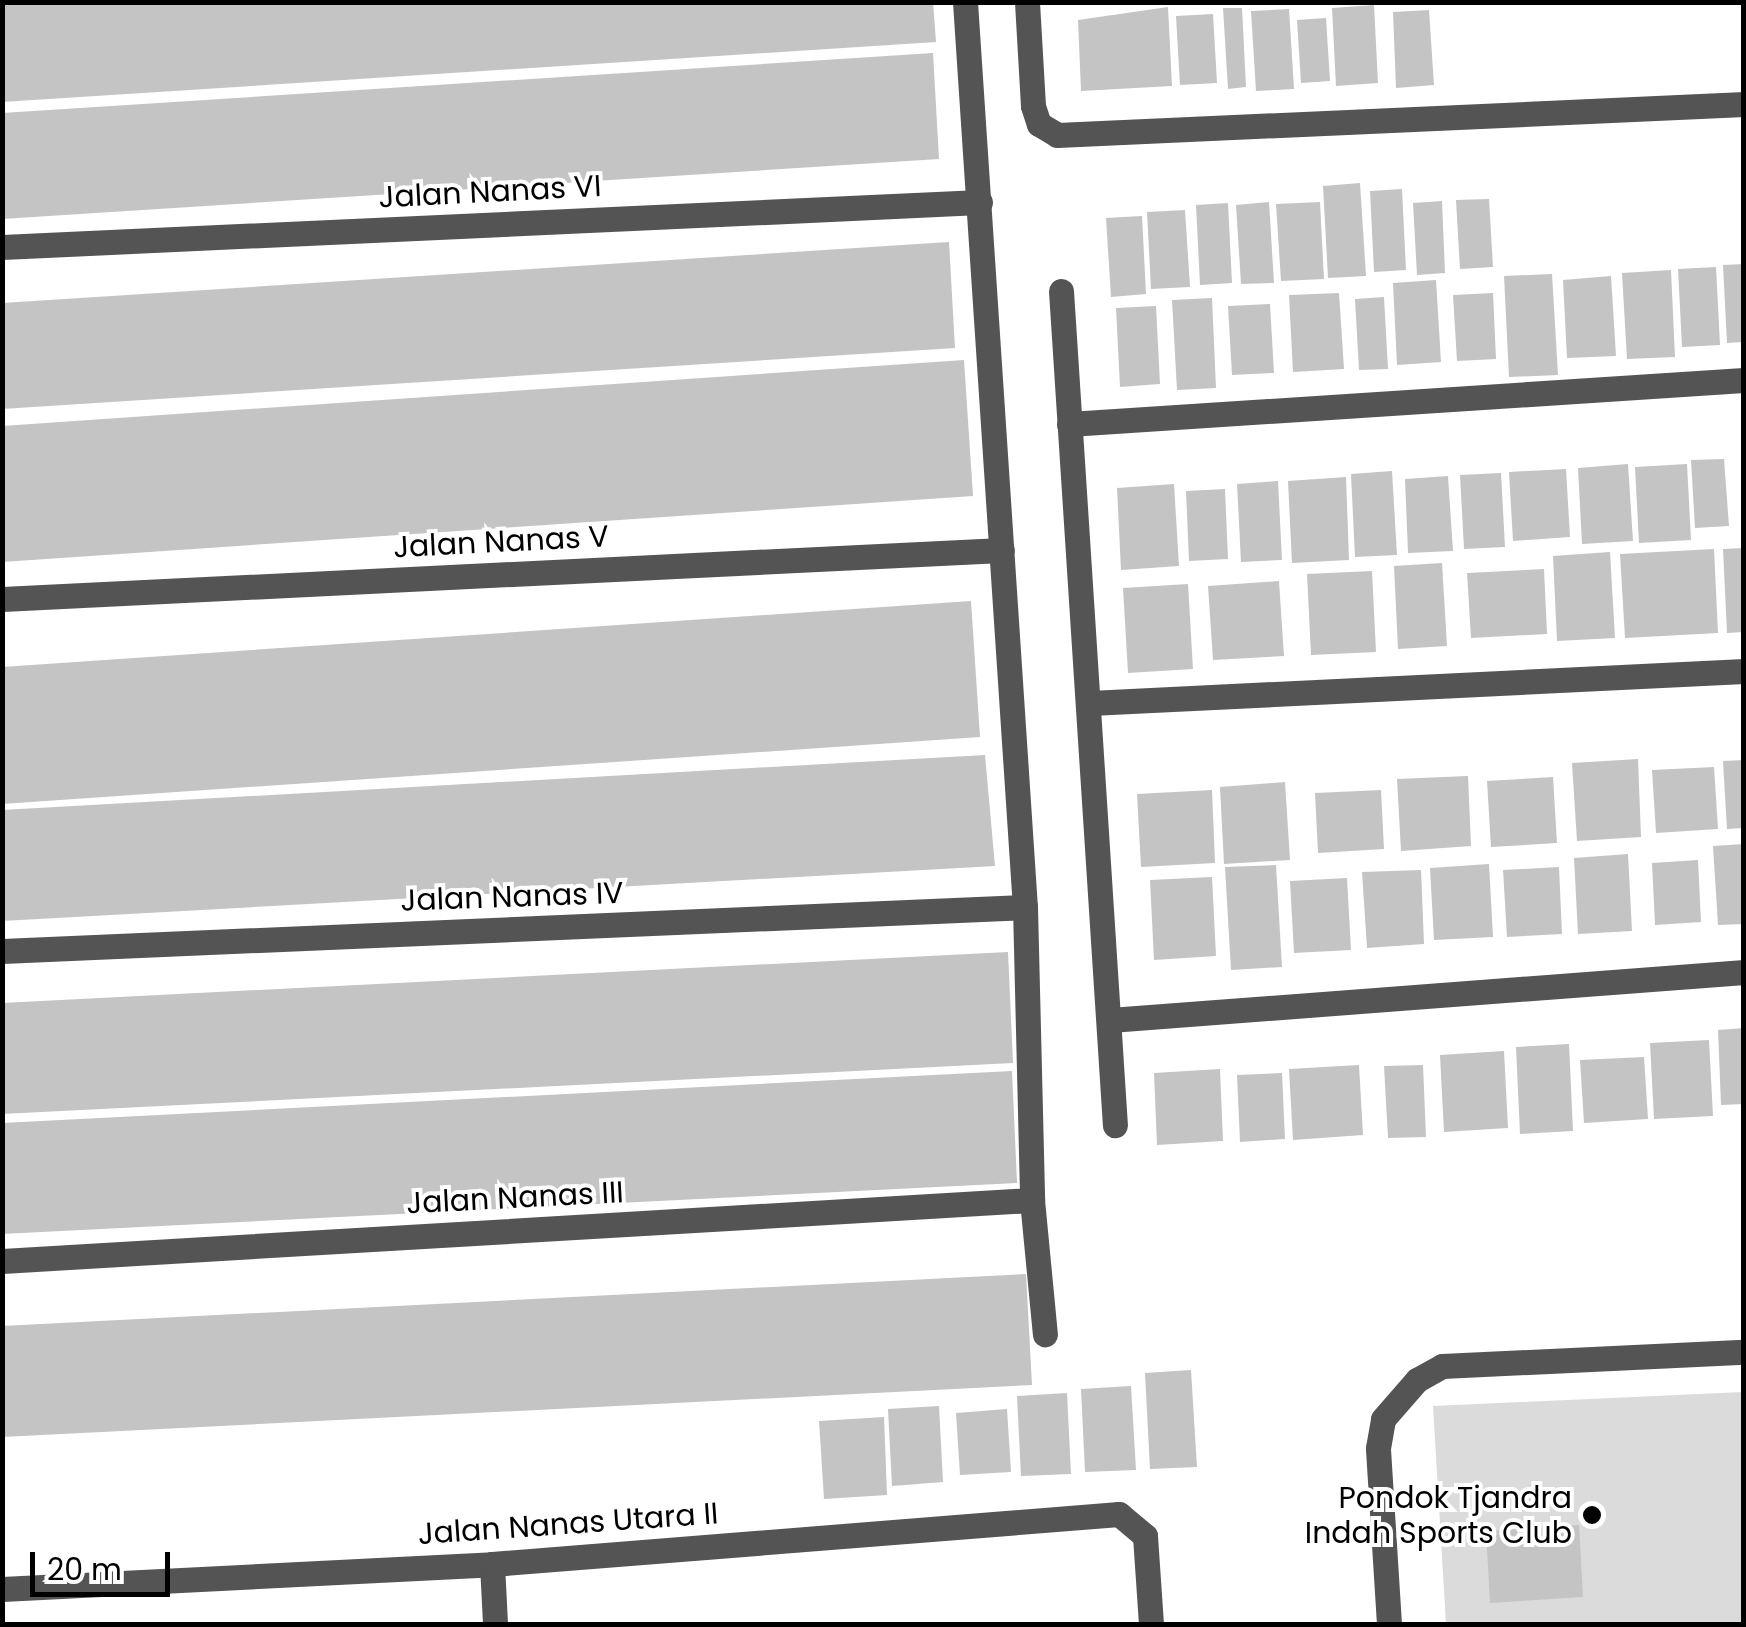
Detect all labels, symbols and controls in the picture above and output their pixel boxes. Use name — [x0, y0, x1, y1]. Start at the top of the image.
street label: Jalan Nanas VI — [378, 168, 602, 216]
street label: Jalan Nanas V — [392, 518, 610, 566]
street label: Jalan Nanas IV — [400, 875, 624, 919]
street label: Jalan Nanas III — [405, 1174, 625, 1222]
place label: Pondok Tjandra Indah Sports Club — [1305, 1480, 1572, 1550]
street label: Jalan Nanas Utara II — [416, 1496, 720, 1552]
marker: Pondok Tjandra Indah Sports Club — [1581, 1504, 1603, 1526]
scale bar — [35, 1532, 175, 1594]
text: 20 m — [47, 1548, 122, 1591]

